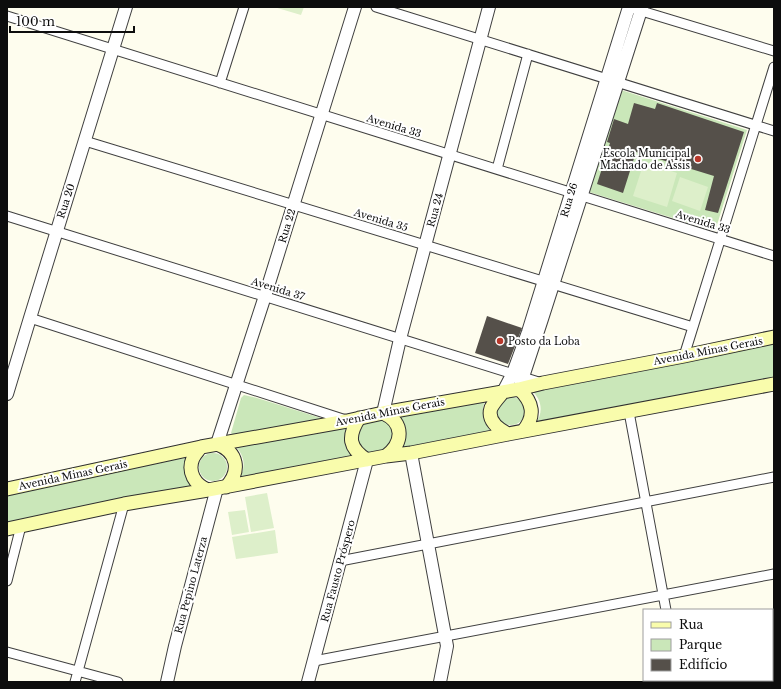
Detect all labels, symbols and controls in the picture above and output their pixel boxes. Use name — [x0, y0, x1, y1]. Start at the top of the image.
scale bar — [10, 8, 134, 34]
text: 100 m — [16, 14, 55, 29]
street label: Avenida 33 — [364, 111, 423, 140]
place label: Escola Municipal Machado de Assis — [600, 147, 690, 172]
marker: Escola Municipal Machado de Assis — [693, 154, 703, 164]
street label: Rua 26 — [558, 181, 580, 219]
street label: Rua 20 — [54, 182, 78, 220]
street label: Rua 24 — [424, 191, 446, 229]
street label: Avenida 35 — [351, 205, 410, 234]
street label: Rua 22 — [276, 207, 298, 245]
street label: Avenida 33 — [673, 207, 732, 236]
street label: Avenida 37 — [249, 274, 307, 304]
street label: Avenida Minas Gerais — [651, 334, 764, 368]
place label: Posto da Loba — [508, 335, 580, 348]
marker: Posto da Loba — [495, 336, 505, 346]
street label: Avenida Minas Gerais — [333, 395, 446, 429]
street label: Avenida Minas Gerais — [16, 457, 129, 493]
street label: Rua Fausto Próspero — [318, 518, 358, 624]
street label: Rua Pepino Laterza — [172, 535, 210, 635]
legend — [643, 609, 773, 681]
text: Rua — [679, 617, 703, 632]
text: Parque — [679, 637, 722, 652]
text: Edifício — [679, 657, 727, 672]

